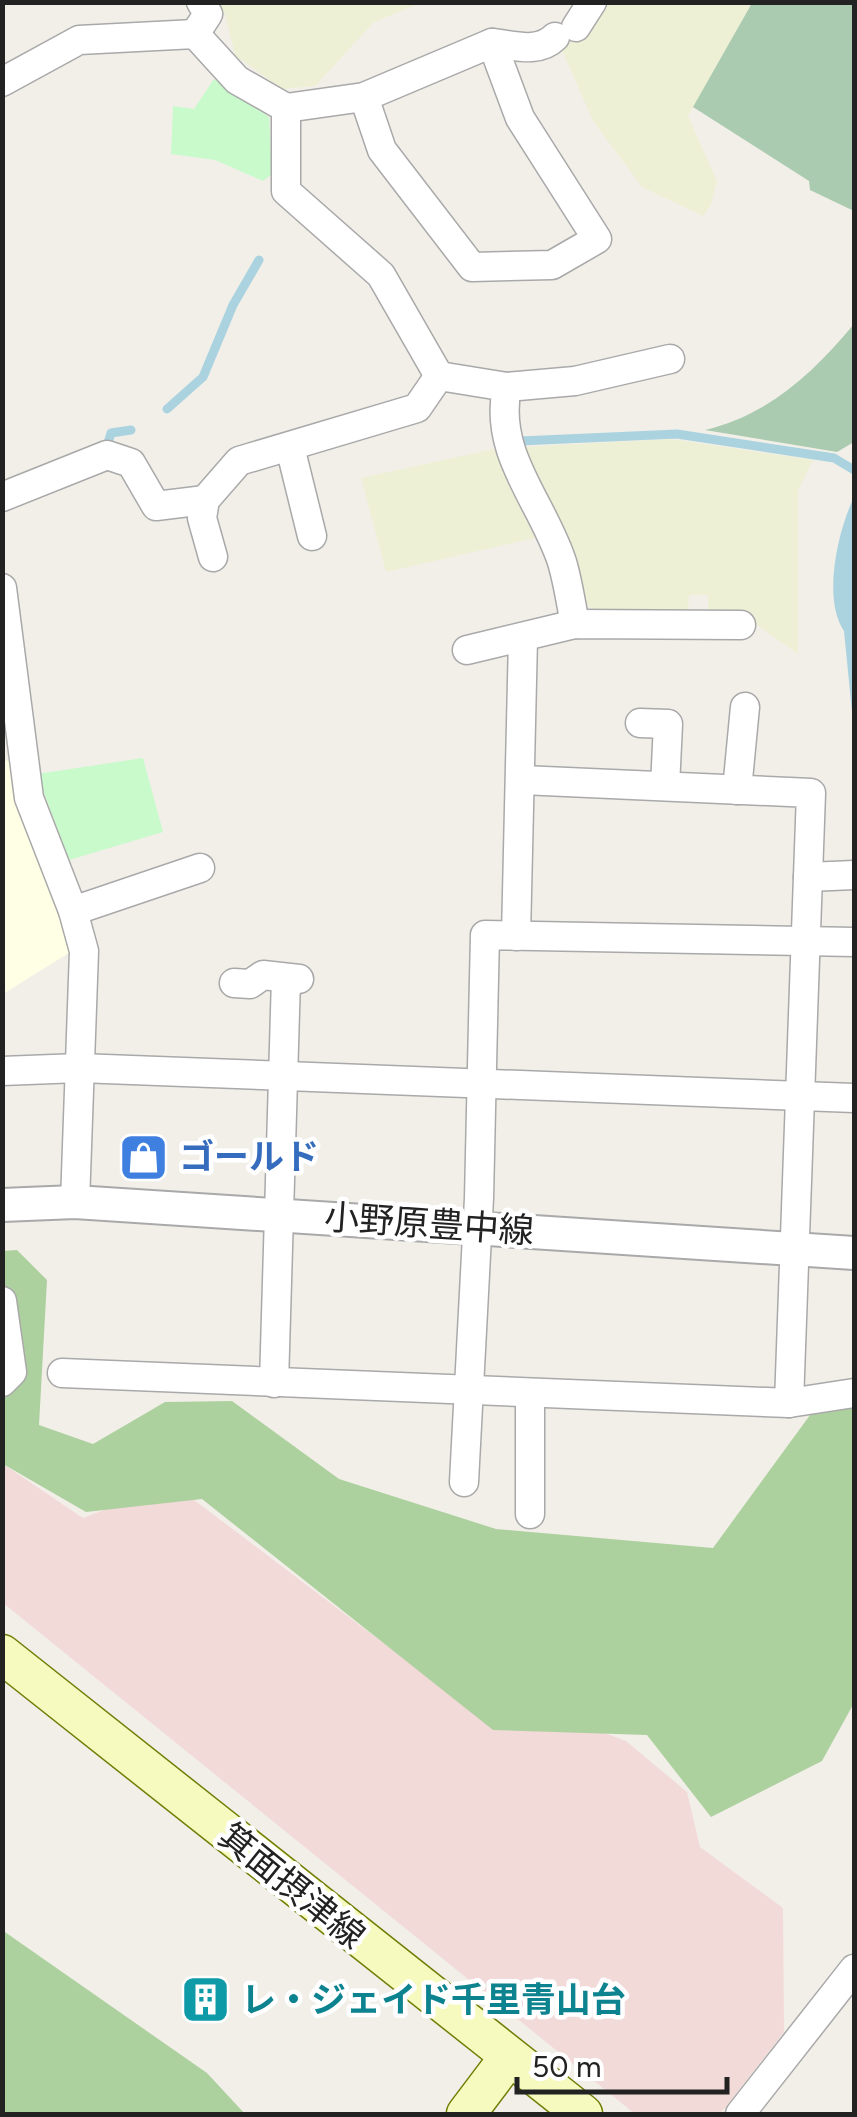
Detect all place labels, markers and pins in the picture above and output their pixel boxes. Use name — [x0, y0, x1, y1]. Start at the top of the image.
shop icon: ゴールド — [118, 1131, 170, 1183]
place label: ゴールド — [179, 1136, 319, 1178]
building icon: レ・ジェイド千里青山台 — [180, 1974, 232, 2026]
place label: レ・ジェイド千里青山台 — [241, 1979, 626, 2021]

